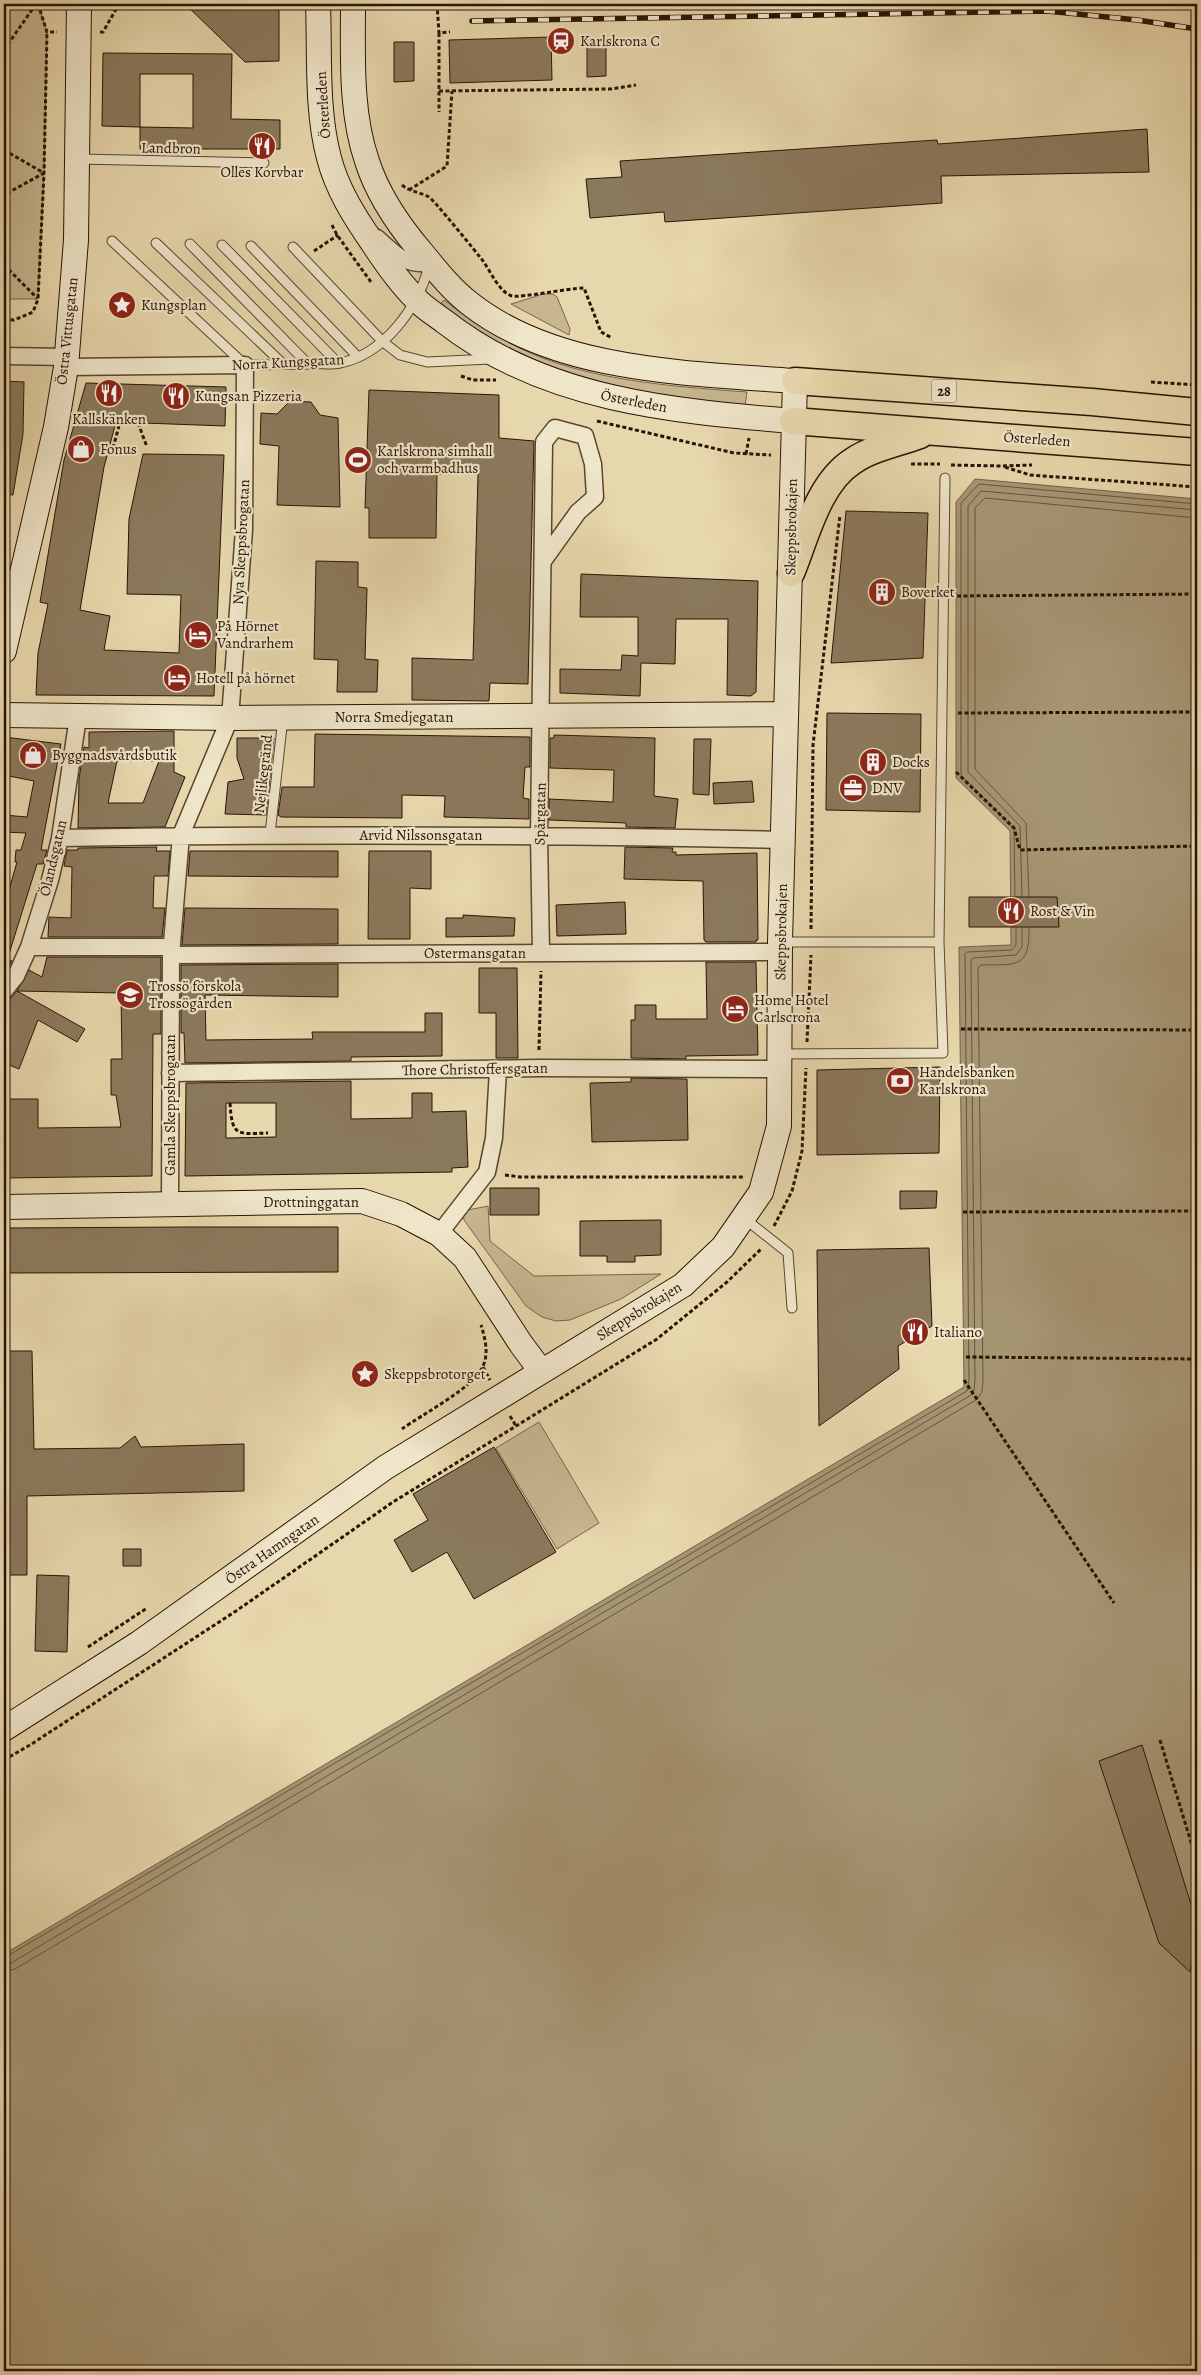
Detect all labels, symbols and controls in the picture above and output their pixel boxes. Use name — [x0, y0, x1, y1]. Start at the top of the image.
station icon: Karlskrona C — [546, 26, 576, 56]
place label: Karlskrona C — [580, 31, 660, 51]
street label: Österleden — [311, 71, 335, 139]
restaurant icon: Olles Korvbar — [247, 131, 277, 161]
street label: Landbron — [141, 137, 201, 159]
place label: Olles Korvbar — [221, 162, 304, 182]
street label: Östra Vittusgatan — [51, 276, 83, 386]
place icon: Kungsplan — [107, 290, 137, 320]
place label: Kungsplan — [141, 295, 207, 315]
street label: Norra Kungsgatan — [231, 349, 345, 375]
restaurant icon: Kallskänken — [94, 378, 124, 408]
road number: 28 — [932, 380, 956, 402]
restaurant icon: Kungsan Pizzeria — [161, 381, 191, 411]
street label: Österleden — [599, 385, 669, 417]
place label: Kungsan Pizzeria — [195, 386, 302, 406]
place label: Kallskänken — [72, 409, 146, 429]
street label: Österleden — [1003, 427, 1071, 451]
shop icon: Fonus — [66, 434, 96, 464]
place label: Fonus — [100, 439, 137, 459]
place label: Karlskrona simhall och varmbadhus — [377, 441, 493, 478]
sports icon: Karlskrona simhall och varmbadhus — [343, 445, 373, 475]
street label: Skeppsbrokajen — [780, 478, 802, 576]
street label: Nya Skeppsbrogatan — [228, 479, 254, 605]
building icon: Boverket — [867, 577, 897, 607]
place label: Boverket — [901, 582, 955, 602]
place label: På Hörnet Vandrarhem — [216, 616, 294, 653]
hotel icon: På Hörnet Vandrarhem — [183, 620, 213, 650]
hotel icon: Hotell på hörnet — [162, 663, 192, 693]
place label: Hotell på hörnet — [196, 668, 295, 688]
street label: Norra Smedjegatan — [334, 707, 454, 727]
street label: Nejlikegränd — [249, 733, 277, 814]
shop icon: Byggnadsvårdsbutik — [18, 740, 48, 770]
place label: Byggnadsvårdsbutik — [52, 745, 178, 765]
building icon: Docks — [858, 747, 888, 777]
place label: Docks — [892, 752, 930, 772]
office icon: DNV — [838, 773, 868, 803]
place label: DNV — [872, 778, 903, 798]
street label: Spårgatan — [529, 782, 551, 846]
street label: Ölandsgatan — [35, 818, 71, 898]
street label: Arvid Nilssonsgatan — [358, 825, 483, 845]
street label: Skeppsbrokajen — [770, 883, 792, 981]
restaurant icon: Rost & Vin — [996, 896, 1026, 926]
place label: Rost & Vin — [1030, 901, 1095, 921]
street label: Ostermansgatan — [424, 943, 526, 963]
place label: Trossö förskola Trossögården — [149, 976, 242, 1013]
school or university icon: Trossö förskola Trossögården — [115, 980, 145, 1010]
place label: Home Hotel Carlscrona — [754, 990, 829, 1027]
hotel icon: Home Hotel Carlscrona — [720, 994, 750, 1024]
street label: Gamla Skeppsbrogatan — [160, 1034, 180, 1176]
street label: Thore Christoffersgatan — [402, 1058, 548, 1080]
place label: Handelsbanken Karlskrona — [919, 1062, 1015, 1099]
bank icon: Handelsbanken Karlskrona — [885, 1066, 915, 1096]
street label: Drottninggatan — [263, 1192, 359, 1212]
street label: Skeppsbrokajen — [593, 1277, 685, 1345]
restaurant icon: Italiano — [900, 1317, 930, 1347]
place label: Italiano — [934, 1322, 982, 1342]
place icon: Skeppsbrotorget — [350, 1359, 380, 1389]
place label: Skeppsbrotorget — [384, 1364, 486, 1384]
street label: Östra Hamngatan — [221, 1509, 323, 1589]

